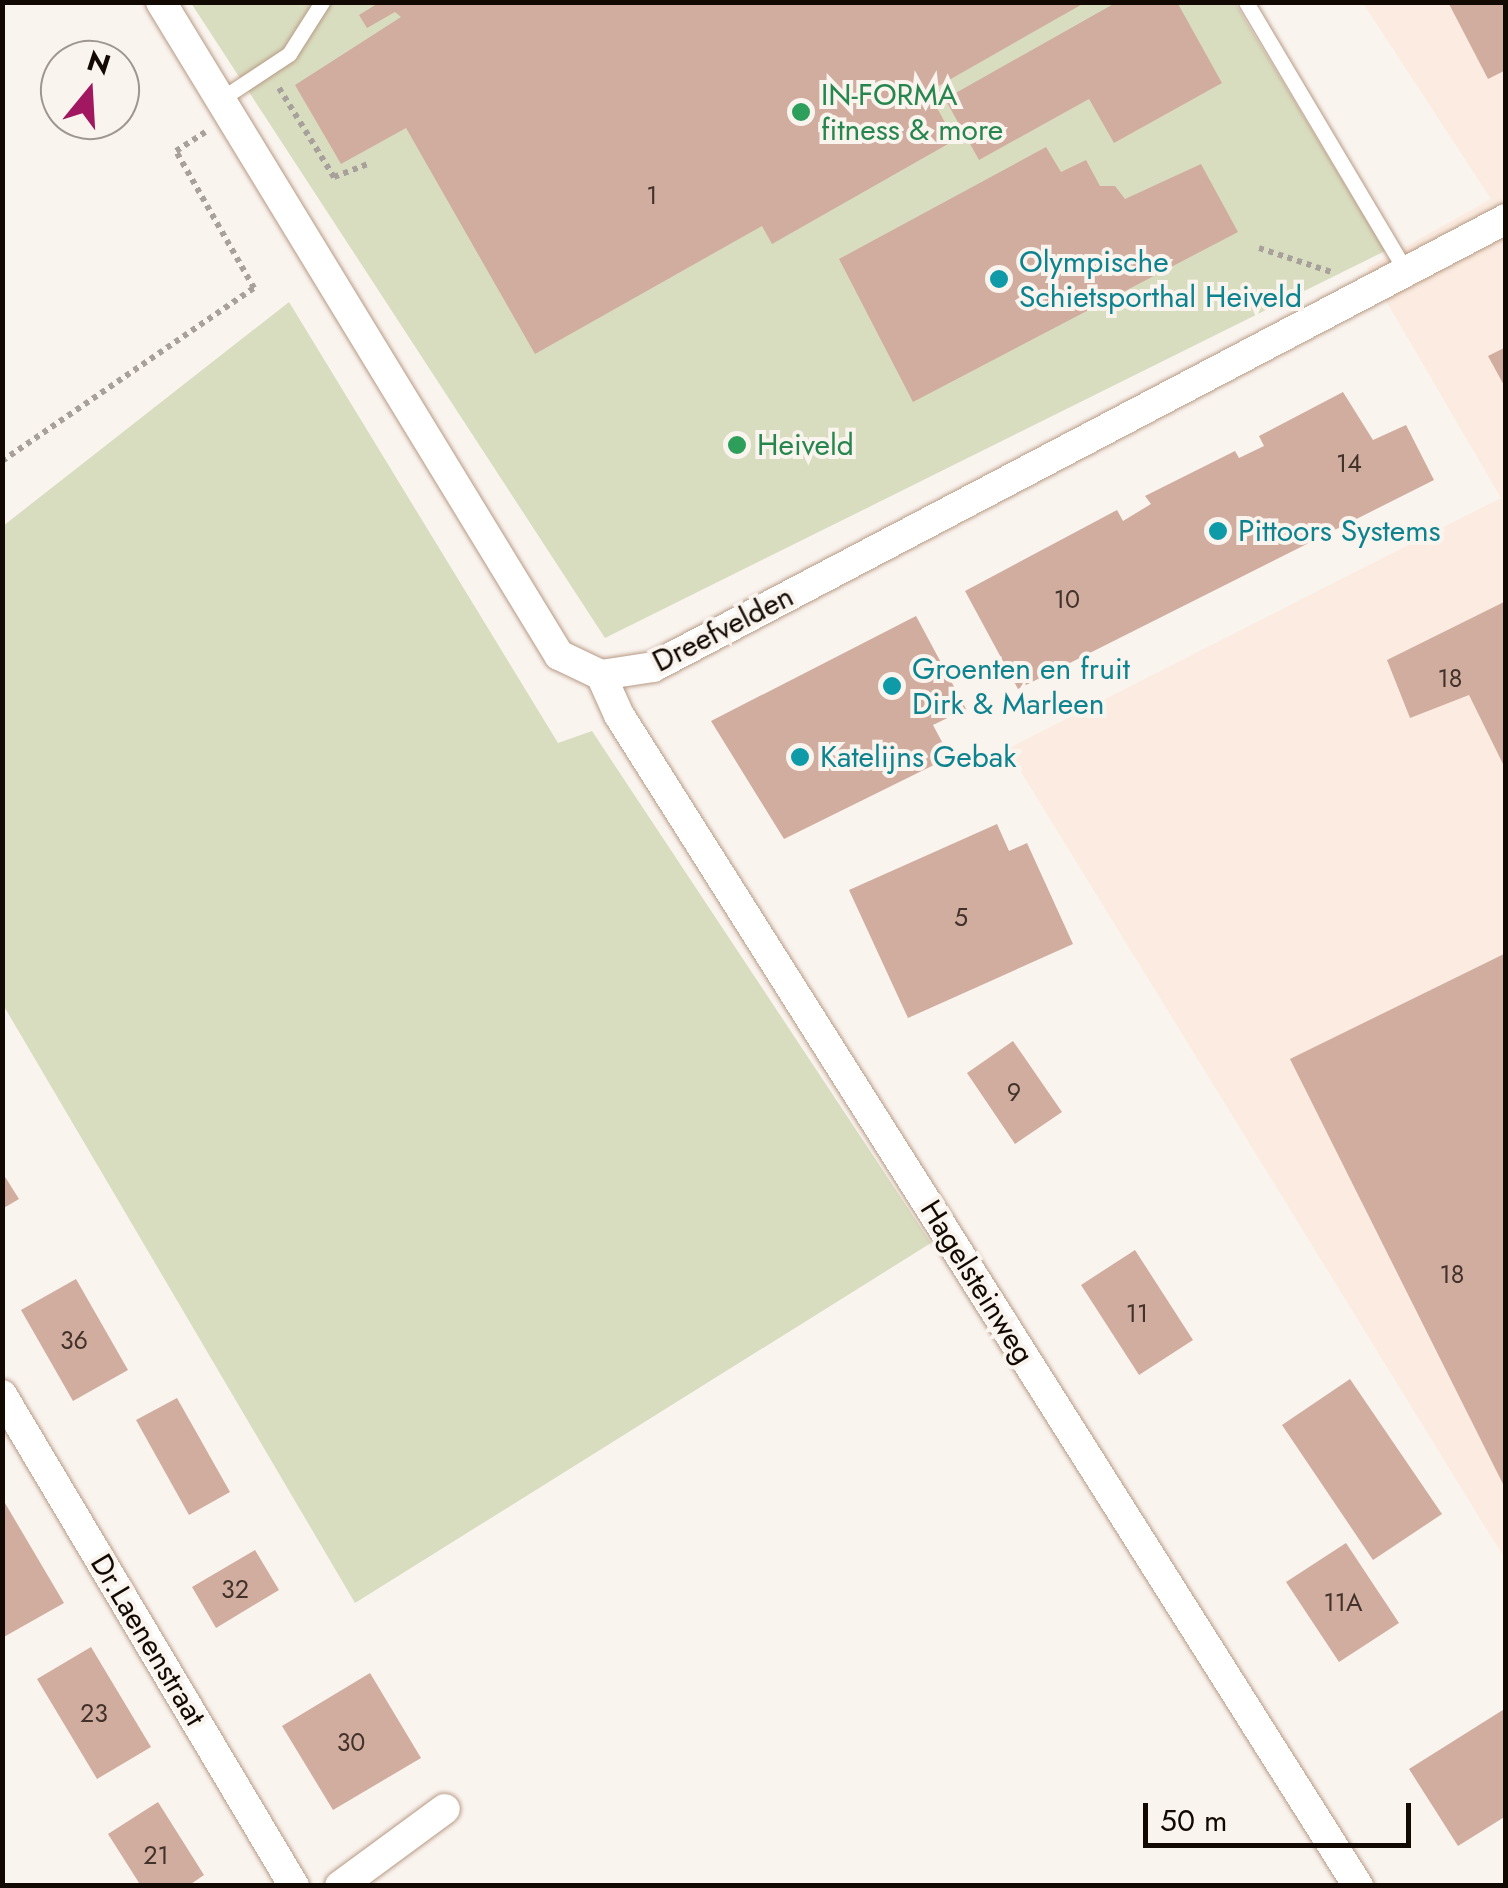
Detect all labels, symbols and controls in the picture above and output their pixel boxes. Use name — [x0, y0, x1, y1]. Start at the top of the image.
north arrow — [40, 40, 140, 140]
text: N — [82, 40, 116, 86]
place label: IN-FORMA fitness & more — [821, 77, 1003, 148]
marker: IN-FORMA fitness & more — [790, 101, 812, 123]
house number: 1 — [646, 180, 658, 210]
place label: Olympische Schietsporthal Heiveld — [1019, 244, 1302, 314]
marker: Olympische Schietsporthal Heiveld — [988, 268, 1010, 290]
place label: Heiveld — [757, 427, 854, 463]
marker: Heiveld — [726, 434, 748, 456]
house number: 14 — [1336, 448, 1362, 478]
place label: Pittoors Systems — [1238, 513, 1441, 549]
marker: Pittoors Systems — [1207, 520, 1229, 542]
street label: Dreefvelden — [647, 578, 799, 680]
house number: 10 — [1054, 584, 1080, 614]
place label: Groenten en fruit Dirk & Marleen — [912, 651, 1130, 722]
house number: 18 — [1438, 663, 1462, 693]
marker: Groenten en fruit Dirk & Marleen — [881, 675, 903, 697]
place label: Katelijns Gebak — [820, 739, 1016, 775]
marker: Katelijns Gebak — [789, 746, 811, 768]
house number: 5 — [954, 902, 968, 932]
house number: 9 — [1007, 1077, 1021, 1107]
street label: Hagelsteinweg — [912, 1194, 1042, 1370]
house number: 18 — [1440, 1259, 1464, 1289]
house number: 11 — [1126, 1298, 1148, 1328]
house number: 36 — [60, 1325, 88, 1355]
street label: Dr.Laenenstraat — [83, 1548, 213, 1732]
house number: 32 — [221, 1574, 249, 1604]
house number: 11A — [1324, 1587, 1362, 1617]
house number: 23 — [80, 1698, 108, 1728]
house number: 30 — [337, 1727, 365, 1757]
scale bar — [1148, 1783, 1416, 1845]
text: 50 m — [1160, 1799, 1227, 1842]
house number: 21 — [143, 1840, 169, 1870]

